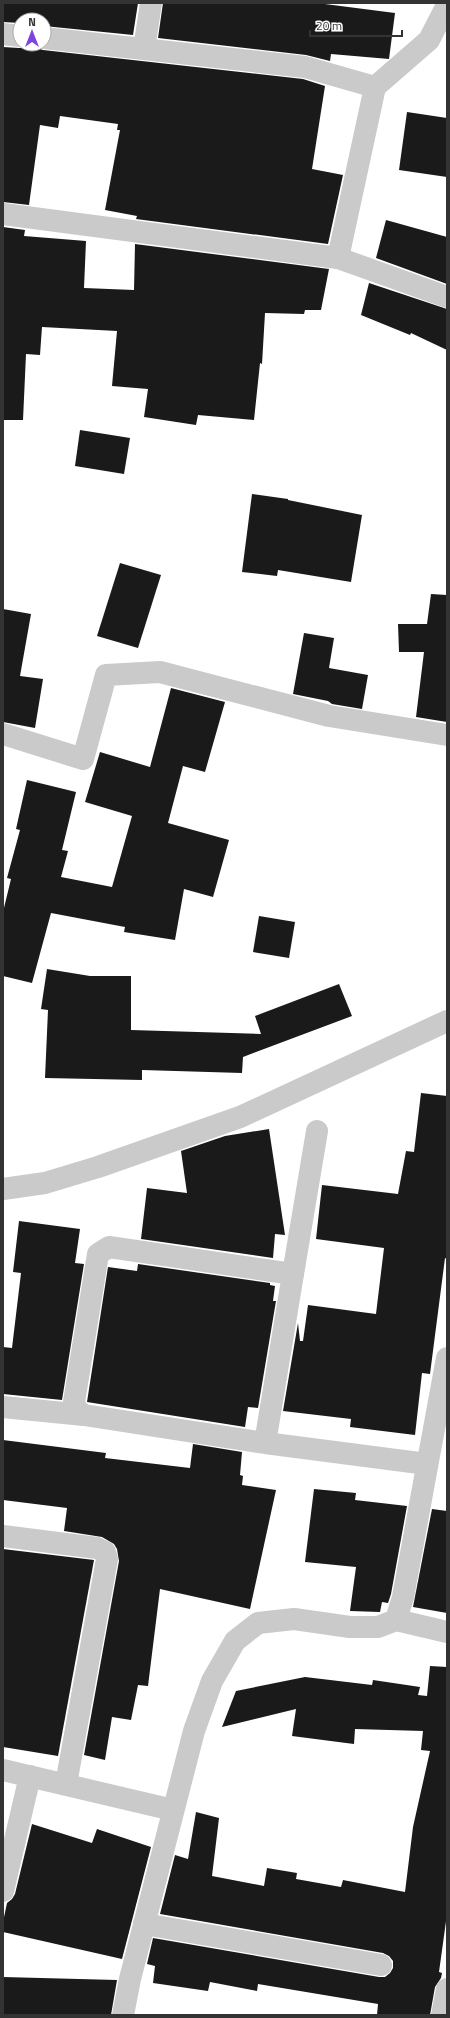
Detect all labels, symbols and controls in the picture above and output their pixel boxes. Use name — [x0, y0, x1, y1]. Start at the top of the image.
north arrow — [12, 12, 52, 52]
scale bar — [310, 12, 402, 38]
text: N — [28, 14, 36, 30]
text: 20 m — [316, 16, 342, 35]

